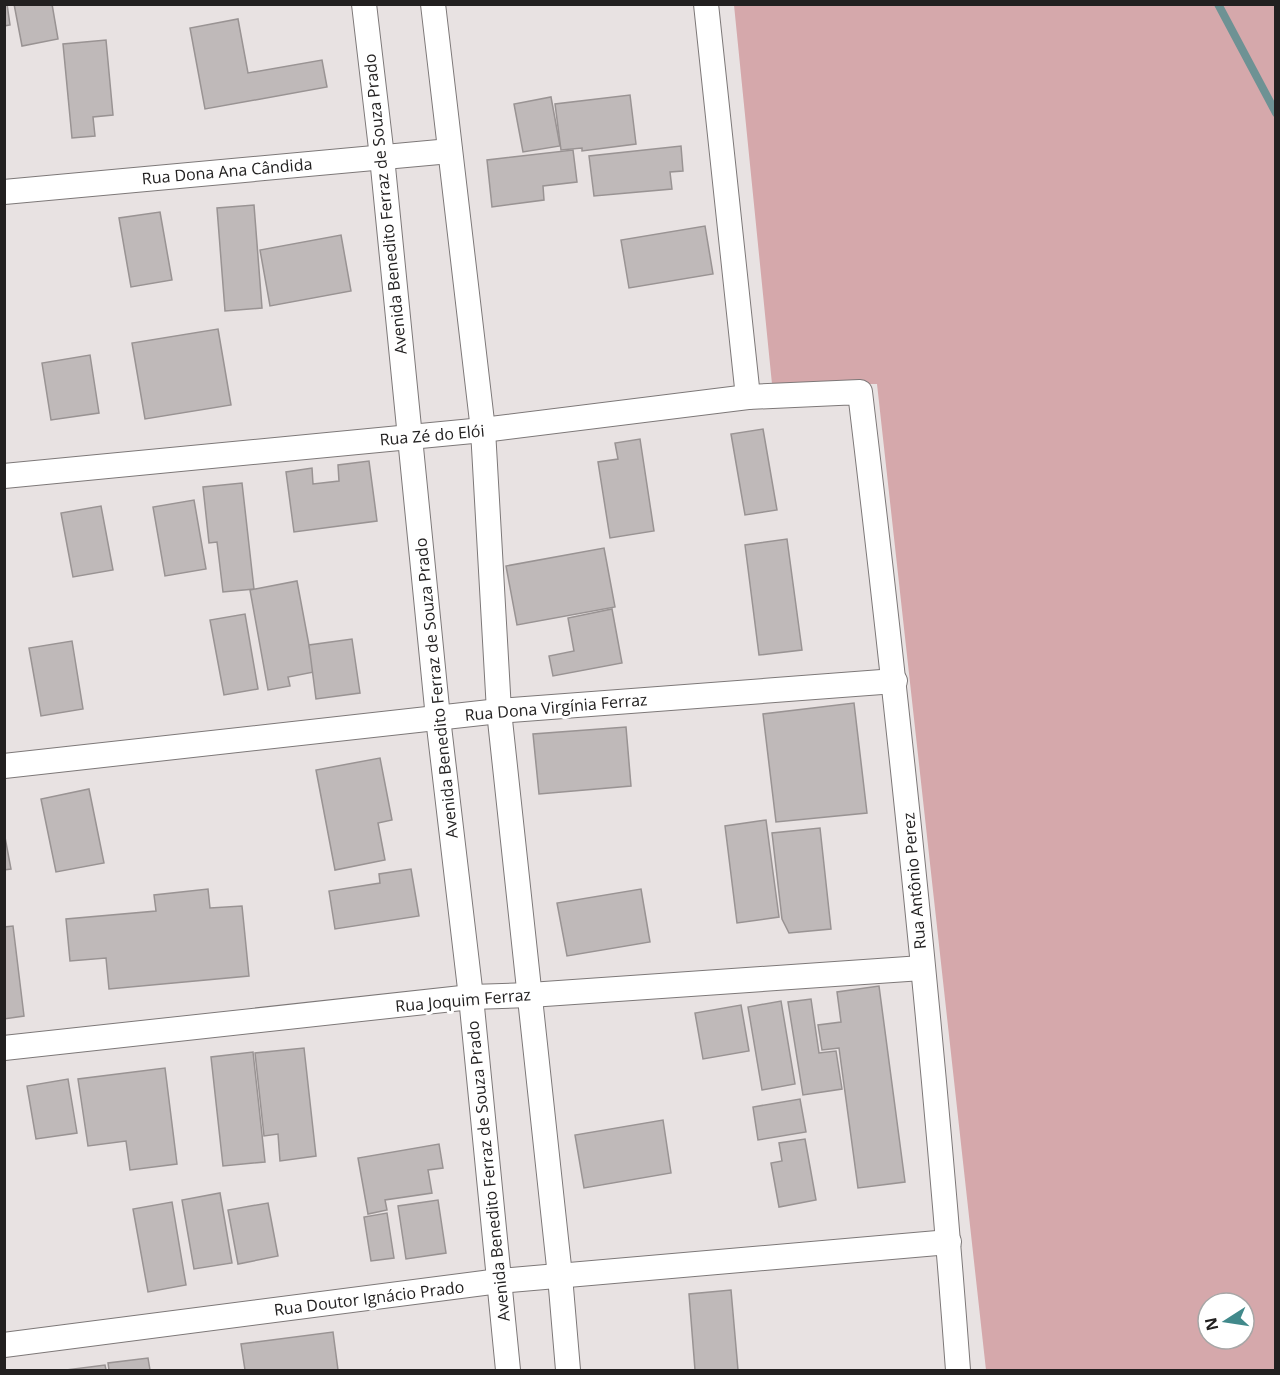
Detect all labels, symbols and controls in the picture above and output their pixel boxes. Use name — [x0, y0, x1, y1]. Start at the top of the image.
street label: Avenida Benedito Ferraz de Souza Prado — [358, 53, 412, 355]
street label: Rua Dona Ana Cândida — [141, 153, 313, 189]
street label: Rua Zé do Elói — [379, 419, 485, 451]
street label: Avenida Benedito Ferraz de Souza Prado — [409, 537, 463, 839]
street label: Rua Dona Virgínia Ferraz — [464, 688, 648, 726]
street label: Rua Antônio Perez — [897, 812, 931, 950]
street label: Rua Joquim Ferraz — [394, 983, 532, 1017]
street label: Avenida Benedito Ferraz de Souza Prado — [461, 1020, 515, 1322]
street label: Rua Doutor Ignácio Prado — [273, 1275, 465, 1321]
north arrow — [1196, 1291, 1256, 1351]
text: N — [1199, 1315, 1223, 1333]

